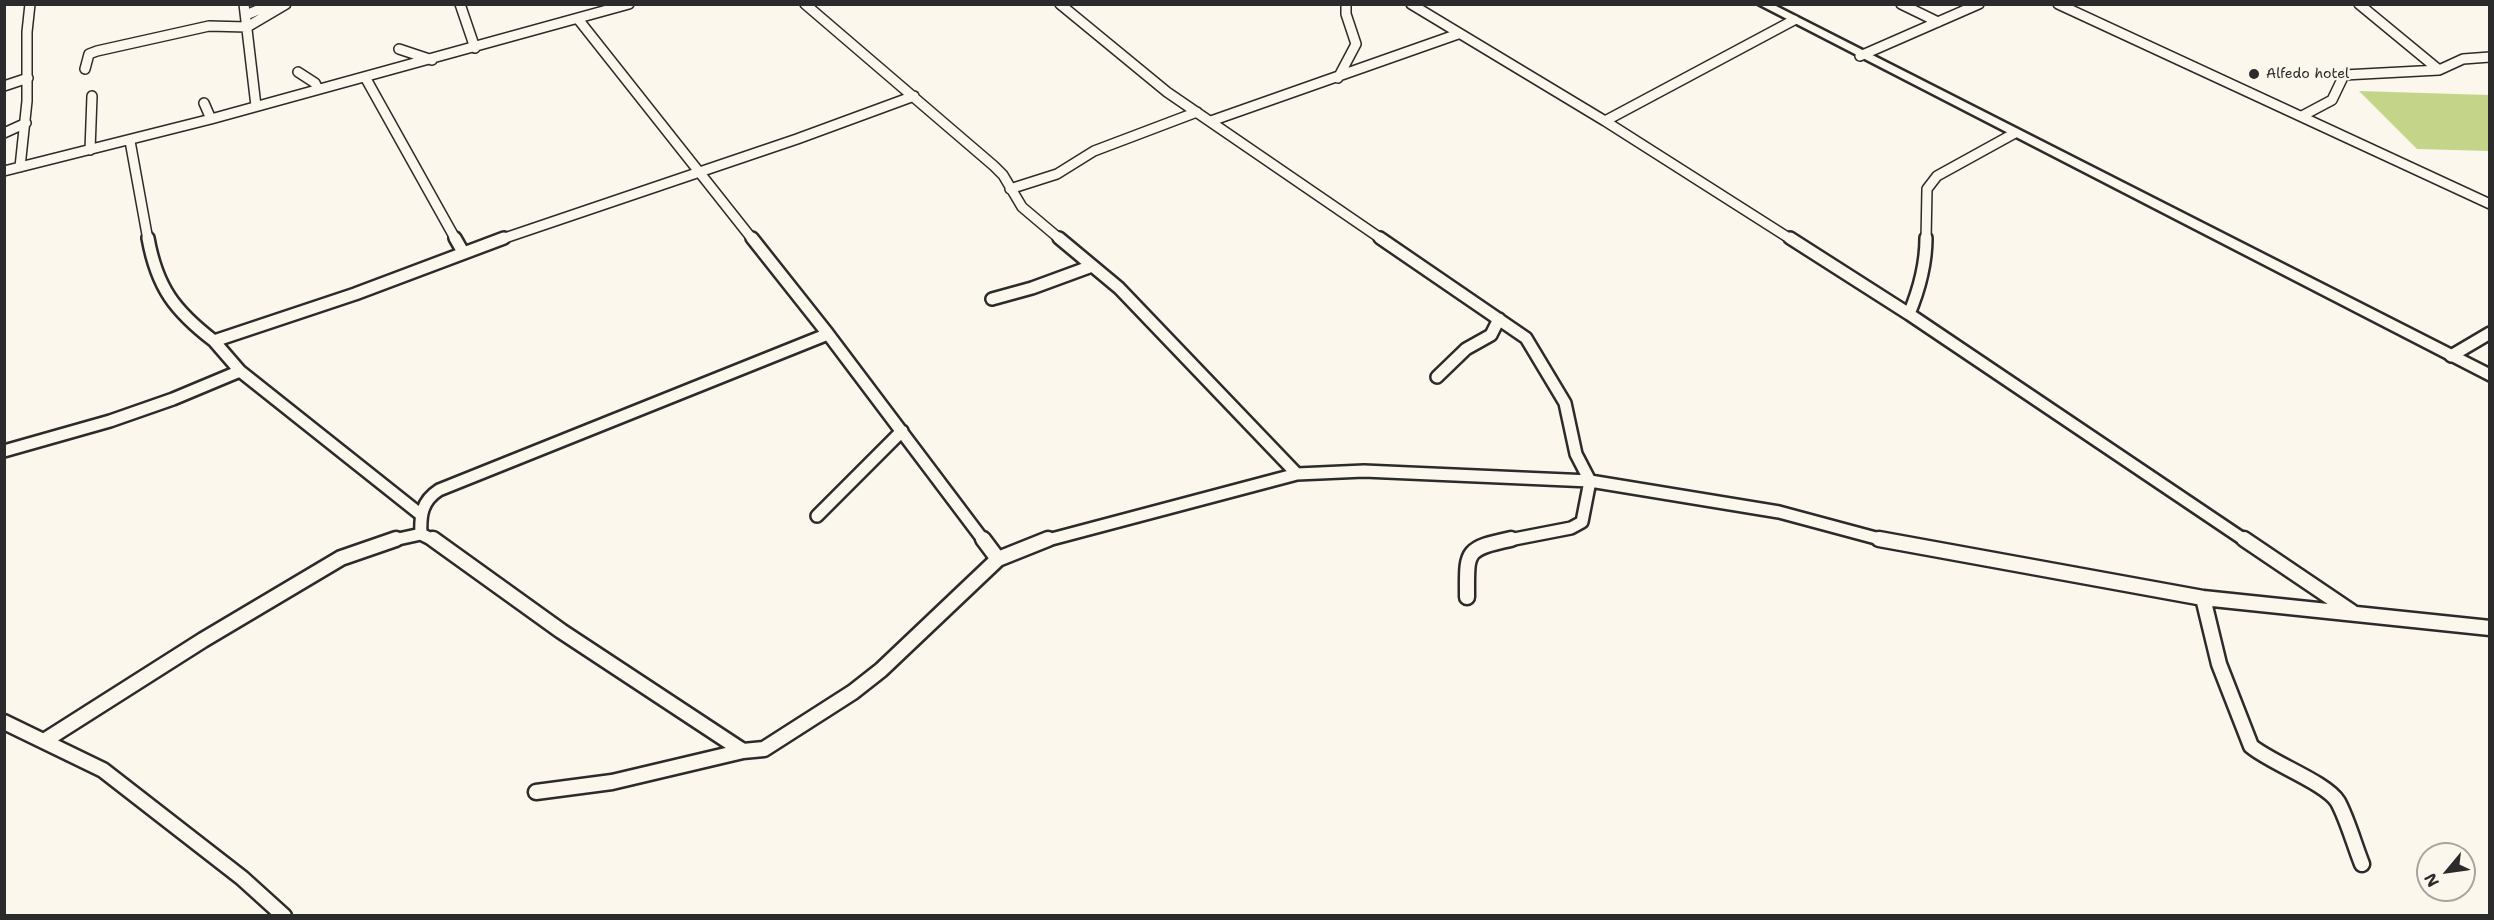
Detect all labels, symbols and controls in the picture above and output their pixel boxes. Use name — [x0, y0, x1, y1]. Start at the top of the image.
place label: Alfedo hotel — [2266, 66, 2349, 82]
marker: Alfedo hotel — [2247, 67, 2261, 81]
north arrow — [2416, 842, 2476, 902]
text: N — [2419, 869, 2444, 891]

